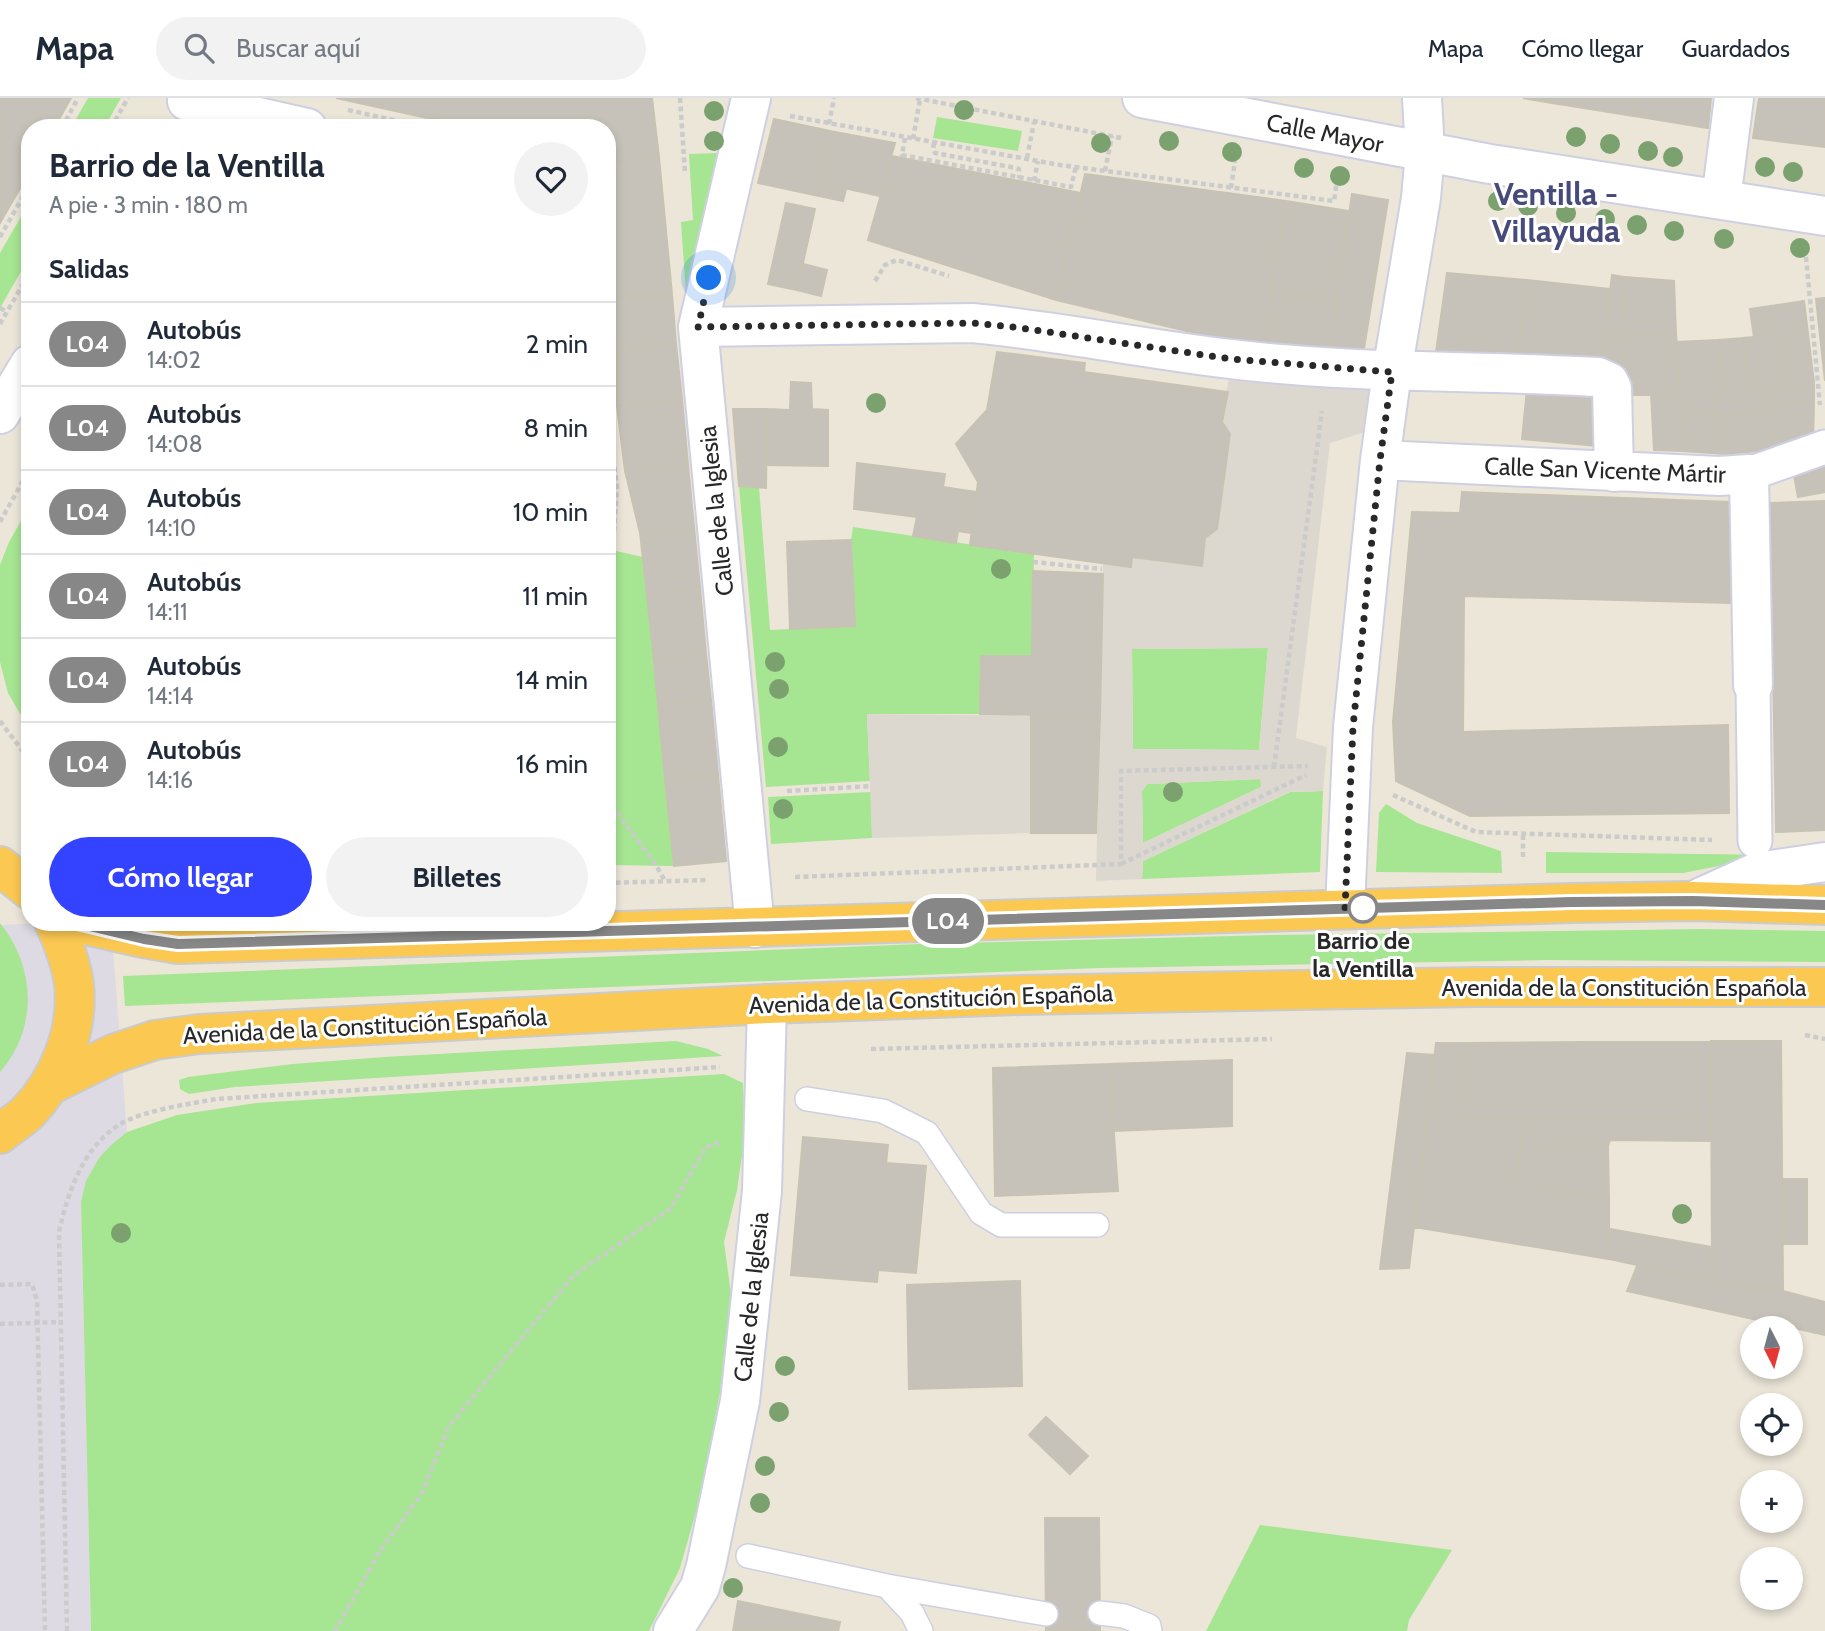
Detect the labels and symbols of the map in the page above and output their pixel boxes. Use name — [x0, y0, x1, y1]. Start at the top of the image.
street label: Calle Mayor — [1264, 107, 1386, 159]
district label: Ventilla - Villayuda — [1492, 174, 1620, 250]
your location — [691, 260, 726, 295]
street label: Calle de la Iglesia — [693, 424, 739, 597]
street label: Calle San Vicente Mártir — [1484, 451, 1727, 489]
marker: Barrio de la Ventilla — [1348, 893, 1378, 923]
line badge: L04 — [908, 898, 988, 944]
place label: Barrio de la Ventilla — [1312, 926, 1414, 983]
street label: Avenida de la Constitución Española — [1442, 973, 1807, 1002]
street label: Avenida de la Constitución Española — [748, 978, 1114, 1020]
street label: Avenida de la Constitución Española — [182, 1002, 548, 1050]
street label: Calle de la Iglesia — [728, 1210, 774, 1383]
north arrow — [1740, 1316, 1802, 1379]

